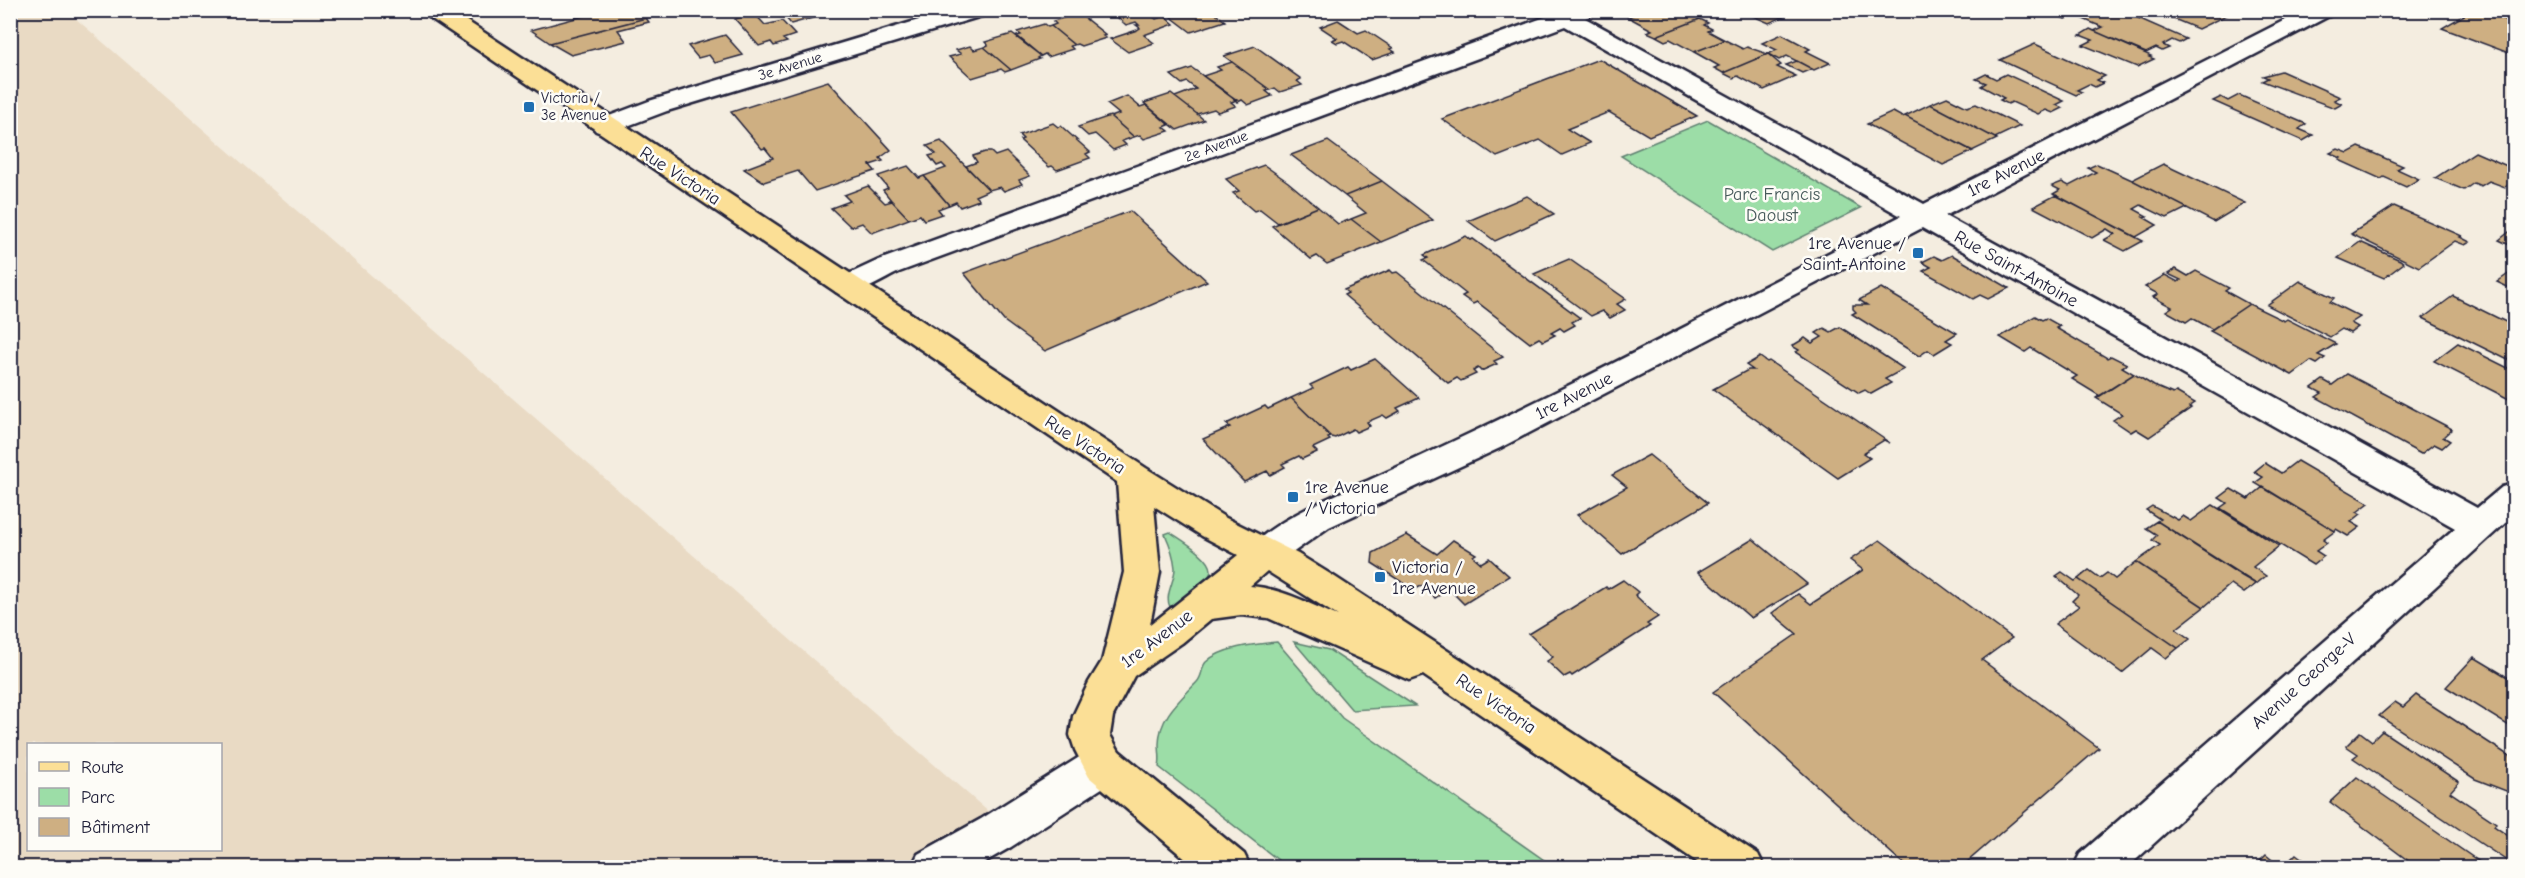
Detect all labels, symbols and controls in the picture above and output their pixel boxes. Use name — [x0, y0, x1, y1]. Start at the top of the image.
street label: 3e Avenue — [756, 48, 825, 84]
place label: Victoria / 3e Avenue — [541, 89, 607, 124]
marker: Victoria / 3e Avenue — [522, 100, 536, 114]
street label: 2e Avenue — [1182, 126, 1251, 166]
street label: Rue Victoria — [636, 142, 724, 210]
street label: 1re Avenue — [1964, 145, 2048, 201]
park label: Parc Francis Daoust — [1724, 184, 1820, 226]
street label: Rue Saint-Antoine — [1950, 226, 2082, 312]
place label: 1re Avenue / Saint-Antoine — [1803, 233, 1906, 275]
marker: 1re Avenue / Saint-Antoine — [1911, 246, 1925, 260]
street label: 1re Avenue — [1532, 368, 1616, 424]
street label: Rue Victoria — [1041, 411, 1129, 479]
place label: 1re Avenue / Victoria — [1305, 477, 1389, 519]
marker: 1re Avenue / Victoria — [1286, 490, 1300, 504]
place label: Victoria / 1re Avenue — [1392, 557, 1476, 599]
marker: Victoria / 1re Avenue — [1373, 570, 1387, 584]
street label: 1re Avenue — [1117, 605, 1197, 673]
street label: Avenue George-V — [2247, 628, 2361, 733]
street label: Rue Victoria — [1452, 670, 1540, 738]
legend — [27, 743, 222, 851]
text: Route — [81, 757, 124, 778]
text: Parc — [81, 787, 115, 808]
text: Bâtiment — [81, 817, 151, 838]

